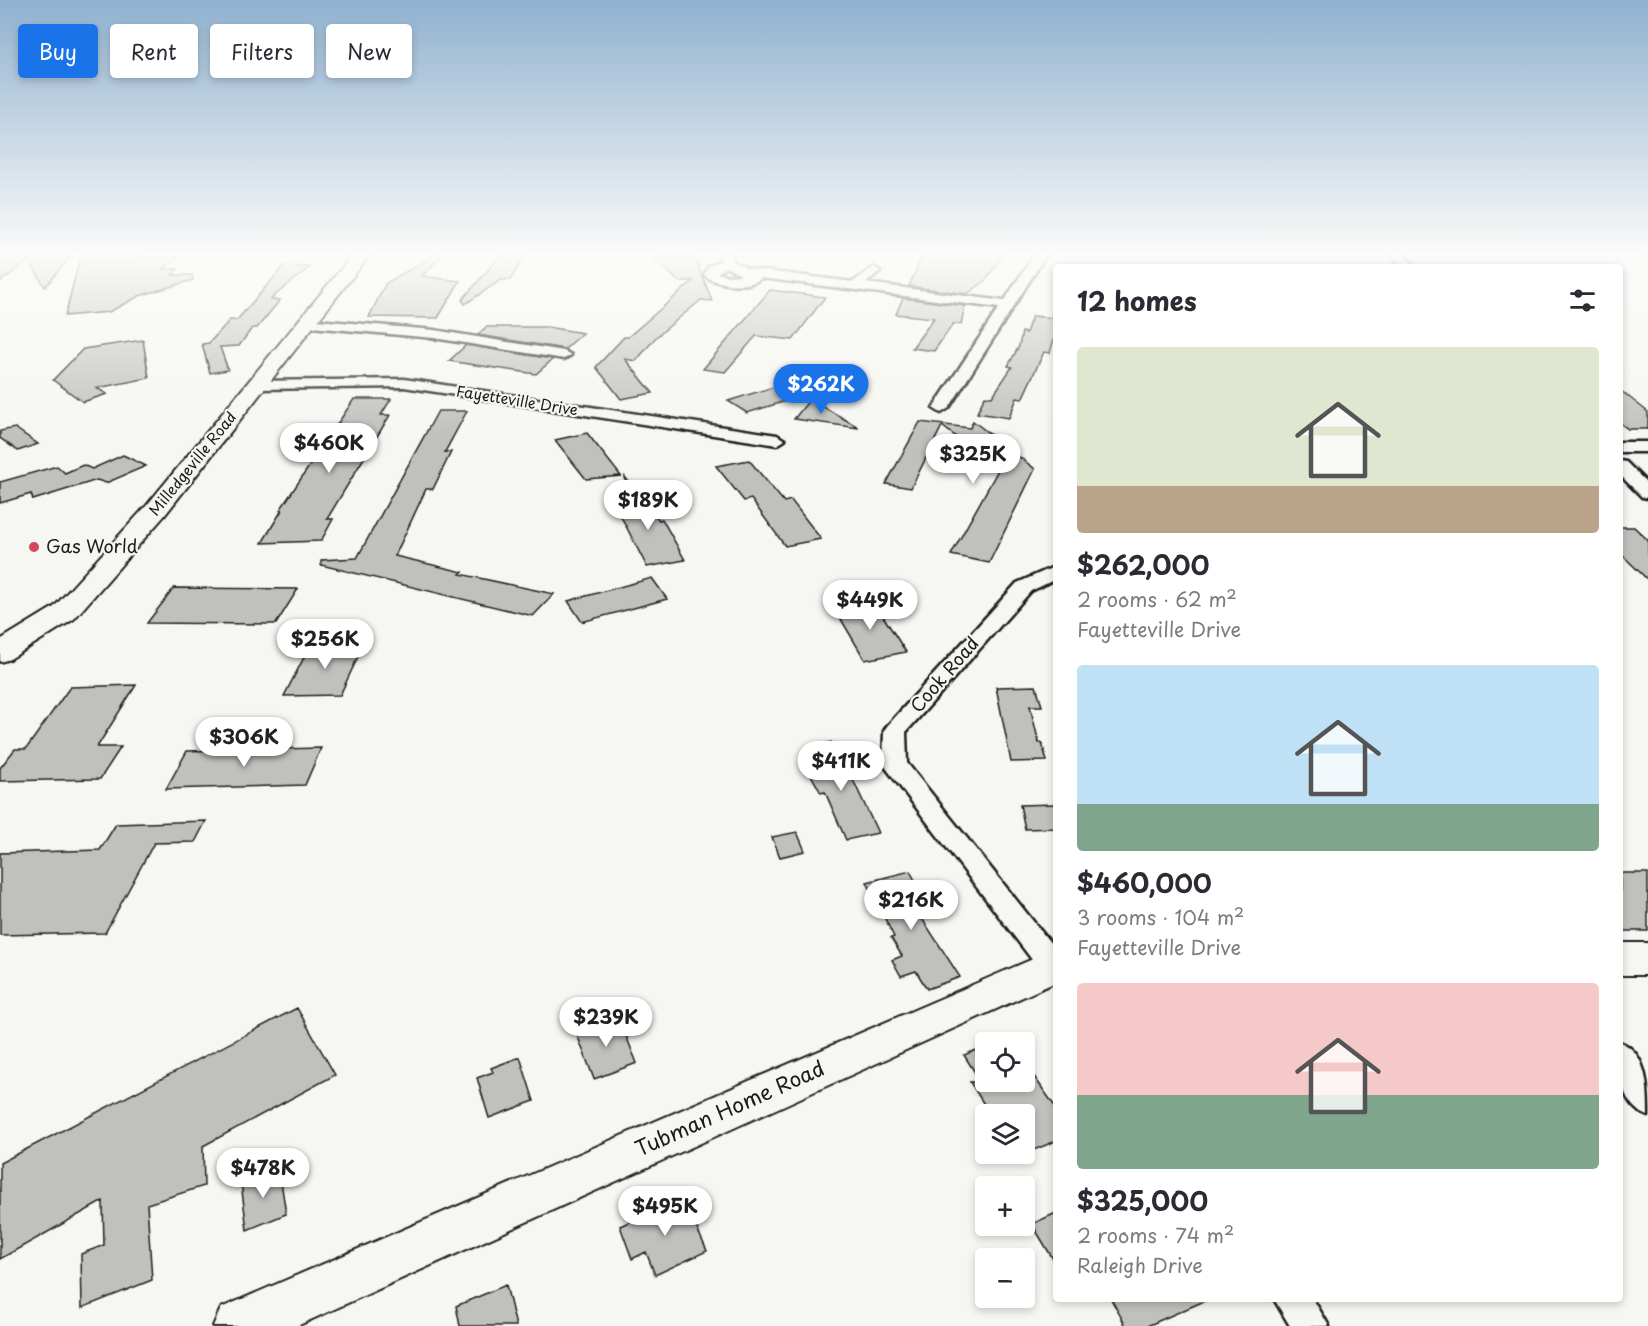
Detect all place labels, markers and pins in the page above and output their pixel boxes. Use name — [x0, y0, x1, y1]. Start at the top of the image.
pin: $262K — [779, 364, 863, 415]
pin: $460K — [287, 423, 371, 474]
pin: $325K — [931, 434, 1015, 485]
pin: $189K — [606, 480, 690, 531]
place label: Gas World — [46, 532, 138, 559]
marker: Gas World — [27, 540, 41, 554]
pin: $449K — [828, 580, 912, 631]
pin: $256K — [283, 619, 367, 670]
pin: $306K — [202, 717, 286, 768]
pin: $411K — [799, 741, 883, 792]
pin: $216K — [869, 880, 953, 931]
pin: $239K — [564, 997, 648, 1048]
pin: $478K — [221, 1148, 305, 1199]
pin: $495K — [623, 1186, 707, 1237]

